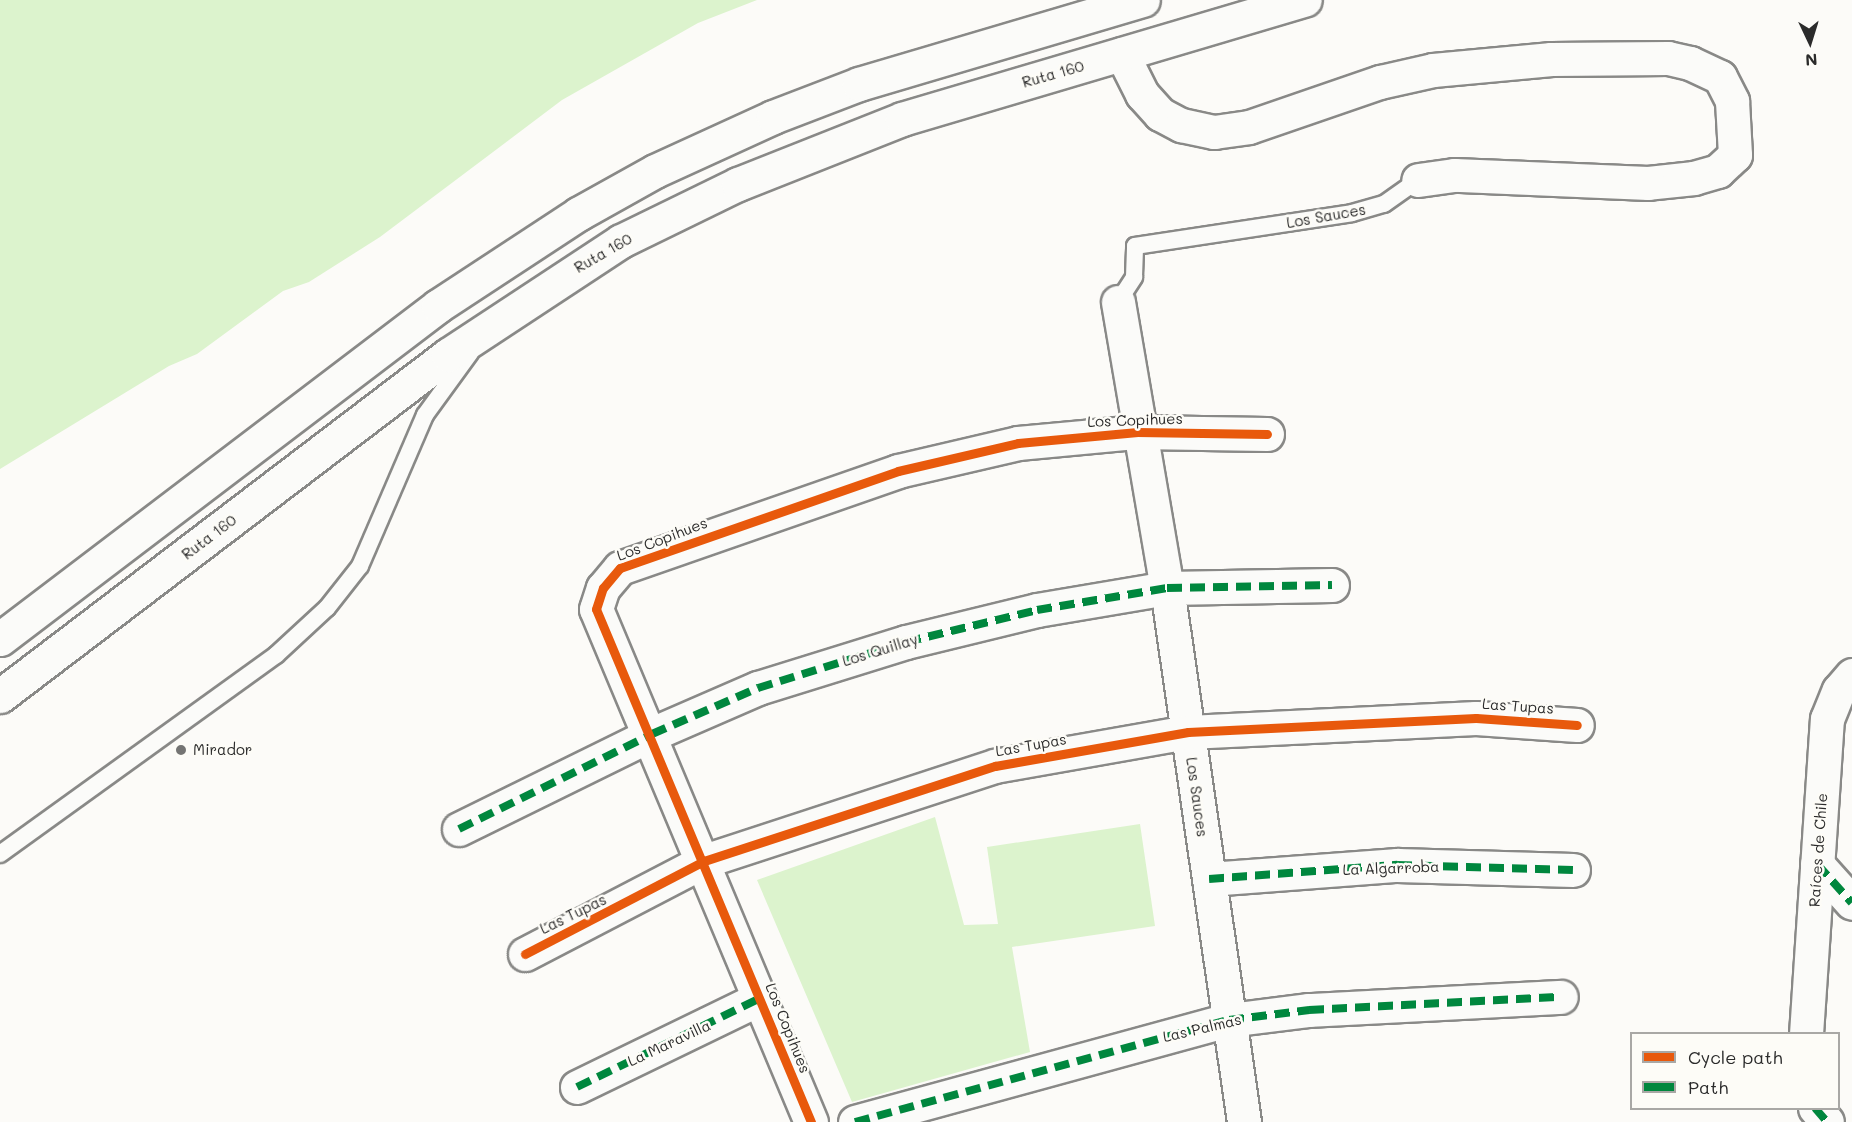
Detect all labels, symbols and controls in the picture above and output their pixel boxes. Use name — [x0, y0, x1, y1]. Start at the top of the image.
north arrow — [1780, 12, 1840, 72]
text: N — [1804, 50, 1818, 71]
street label: Ruta 160 — [1020, 57, 1086, 91]
street label: Los Sauces — [1285, 200, 1367, 232]
street label: Ruta 160 — [571, 229, 635, 277]
street label: Los Copihues — [1087, 409, 1183, 431]
street label: Ruta 160 — [178, 511, 240, 563]
street label: Los Copihues — [614, 513, 710, 565]
street label: Los Quillay — [840, 630, 920, 670]
street label: Las Tupas — [1482, 695, 1554, 717]
street label: Las Tupas — [994, 730, 1068, 760]
place label: Mirador — [193, 741, 252, 759]
marker: Mirador — [174, 743, 188, 757]
street label: Los Sauces — [1183, 756, 1211, 838]
street label: Raíces de Chile — [1805, 792, 1831, 908]
street label: La Algarroba — [1342, 857, 1440, 879]
street label: Las Tupas — [537, 890, 609, 938]
street label: Los Copihues — [762, 980, 814, 1076]
street label: Las Palmas — [1161, 1010, 1243, 1046]
street label: La Maravilla — [625, 1016, 713, 1070]
legend — [1630, 1032, 1840, 1110]
text: Cycle path — [1688, 1045, 1783, 1069]
text: Path — [1688, 1075, 1728, 1099]

